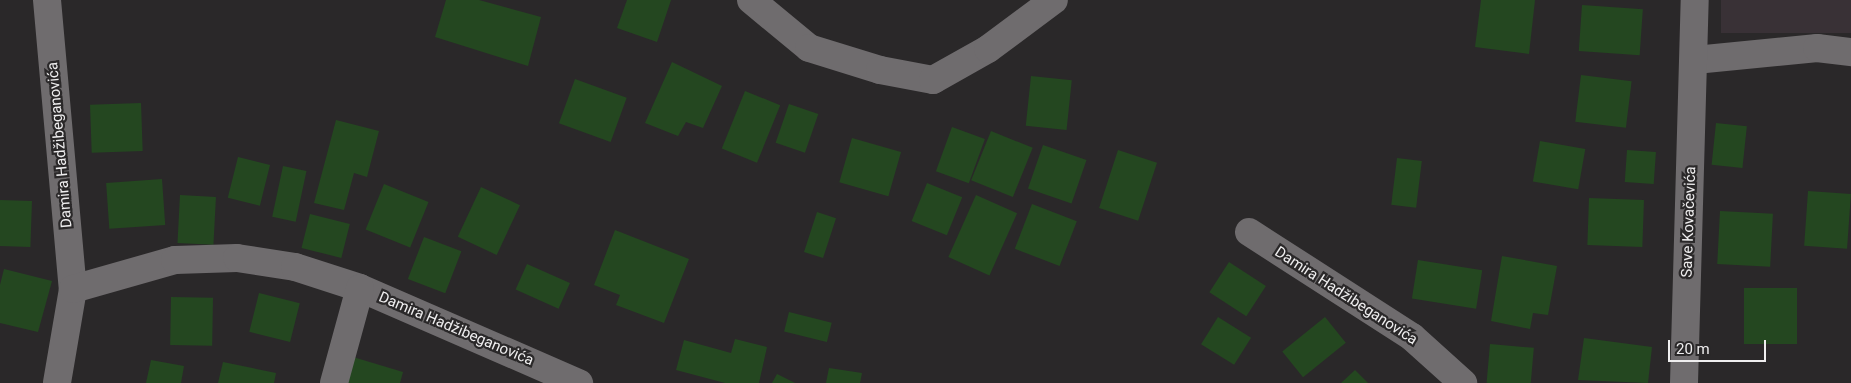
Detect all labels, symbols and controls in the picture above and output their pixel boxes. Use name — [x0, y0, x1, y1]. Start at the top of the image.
street label: Damira Hadžibeganovića — [44, 61, 76, 229]
street label: Save Kovačevića — [1678, 166, 1700, 278]
street label: Damira Hadžibeganovića — [1271, 243, 1421, 349]
street label: Damira Hadžibeganovića — [376, 288, 536, 370]
scale bar — [1671, 330, 1768, 362]
text: 20 m — [1676, 340, 1710, 358]

